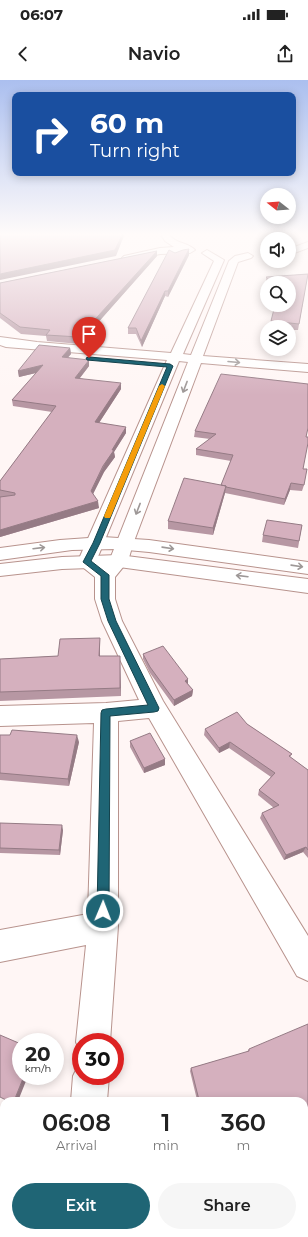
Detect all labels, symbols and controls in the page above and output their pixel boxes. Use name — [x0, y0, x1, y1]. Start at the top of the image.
text: 06:07 — [20, 5, 63, 24]
icon: back — [12, 43, 34, 65]
text: Navio — [128, 43, 180, 65]
icon: share — [274, 43, 296, 65]
text: 60 m — [90, 106, 164, 140]
icon: right — [24, 108, 76, 160]
text: Turn right — [90, 140, 180, 162]
north arrow — [260, 188, 296, 224]
map controls — [260, 188, 296, 356]
button: sound — [260, 232, 296, 268]
button: search — [260, 276, 296, 312]
pin — [72, 317, 106, 358]
button: layers — [260, 320, 296, 356]
icon: arrive — [78, 323, 100, 345]
one-way arrow — [227, 359, 240, 366]
one-way arrow — [180, 381, 188, 393]
one-way arrow — [133, 502, 141, 514]
one-way arrow — [32, 544, 45, 552]
one-way arrow — [161, 544, 174, 552]
one-way arrow — [290, 562, 303, 570]
one-way arrow — [236, 572, 249, 580]
position arrow — [82, 890, 124, 932]
speed limit sign: 30 — [72, 1033, 124, 1085]
text: 20 — [25, 1042, 51, 1066]
text: km/h — [25, 1062, 51, 1075]
text: 06:08 — [42, 1108, 111, 1137]
text: 1 — [161, 1108, 170, 1137]
text: 360 — [221, 1108, 266, 1137]
text: Arrival — [56, 1137, 97, 1153]
text: min — [153, 1137, 179, 1153]
text: m — [237, 1137, 250, 1153]
button: Exit — [12, 1183, 150, 1229]
button: Share — [158, 1183, 296, 1229]

